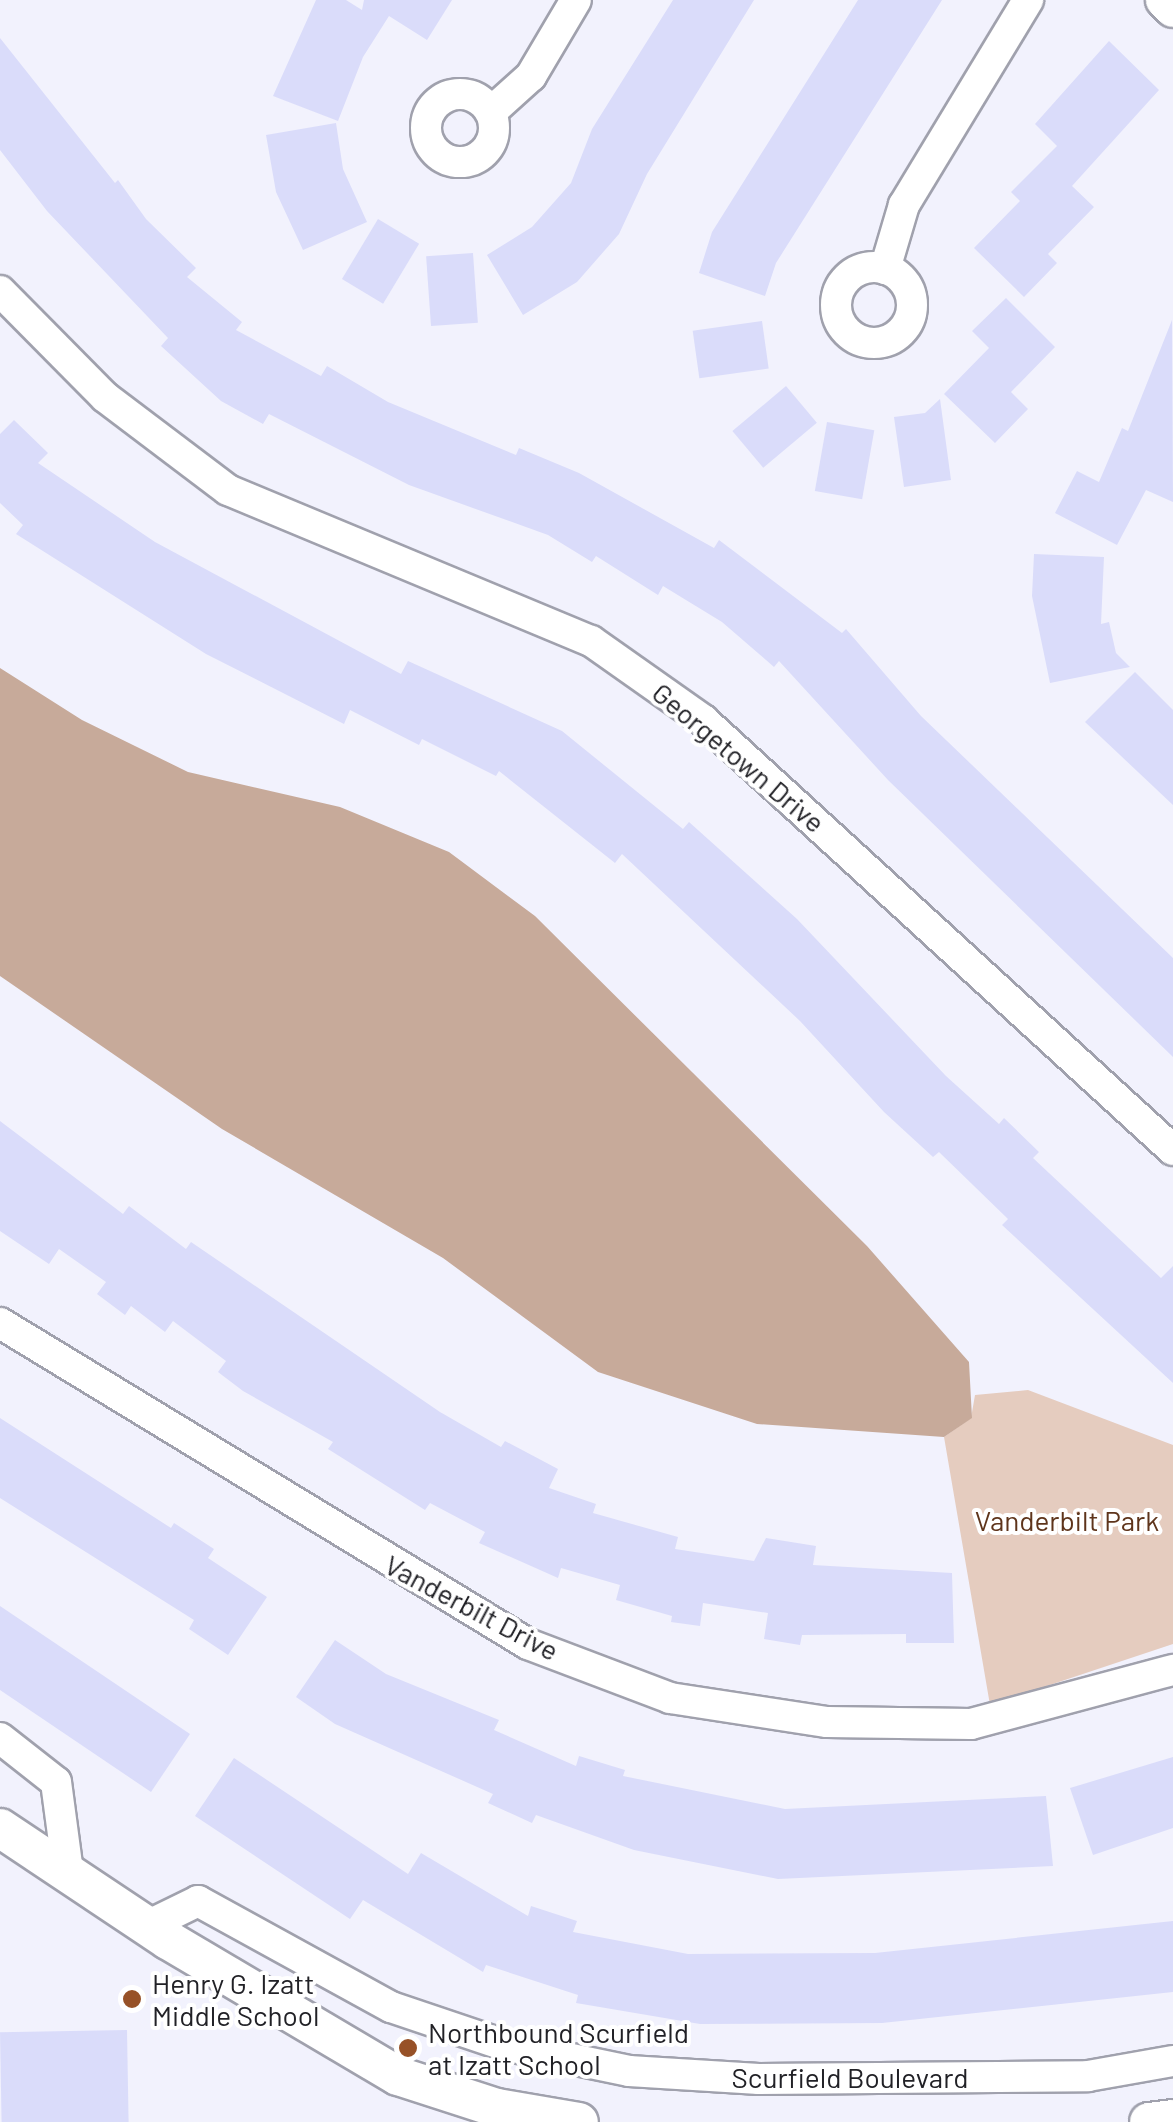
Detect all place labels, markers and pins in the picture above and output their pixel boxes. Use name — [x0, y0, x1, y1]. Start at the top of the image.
place label: Henry G. Izatt Middle School — [152, 1966, 319, 2032]
marker: Henry G. Izatt Middle School — [121, 1988, 143, 2010]
place label: Northbound Scurfield at Izatt School — [428, 2015, 689, 2081]
marker: Northbound Scurfield at Izatt School — [397, 2037, 419, 2059]

